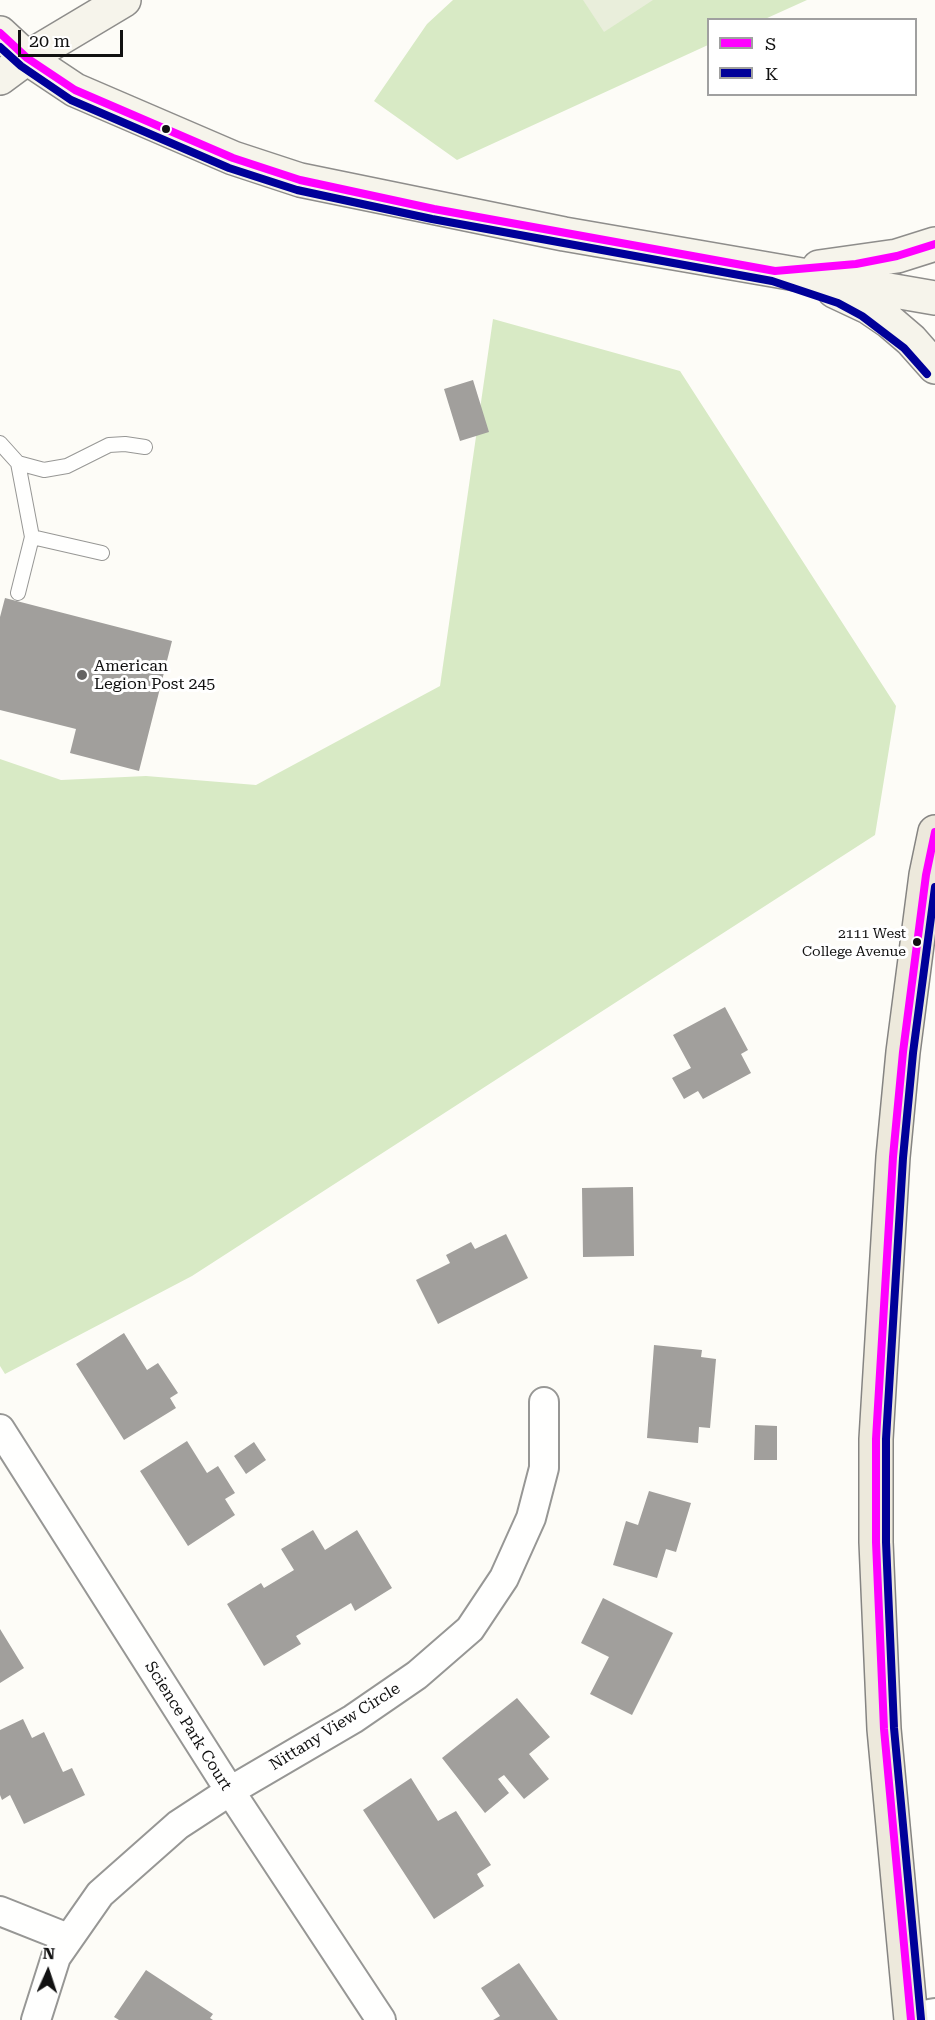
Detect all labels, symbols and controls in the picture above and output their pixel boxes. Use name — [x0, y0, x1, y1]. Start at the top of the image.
scale bar — [21, 18, 126, 56]
legend — [707, 18, 917, 96]
text: 20 m — [29, 30, 70, 51]
text: S — [765, 33, 776, 54]
text: K — [765, 63, 778, 84]
unlabelled marker — [160, 123, 172, 135]
place label: American Legion Post 245 — [94, 656, 215, 694]
marker: American Legion Post 245 — [75, 668, 89, 682]
place label: 2111 West College Avenue — [802, 926, 906, 958]
marker: 2111 West College Avenue — [911, 936, 923, 948]
street label: Science Park Court — [140, 1658, 236, 1794]
street label: Nittany View Circle — [266, 1679, 404, 1775]
north arrow — [18, 1942, 78, 2002]
text: N — [42, 1944, 56, 1963]

